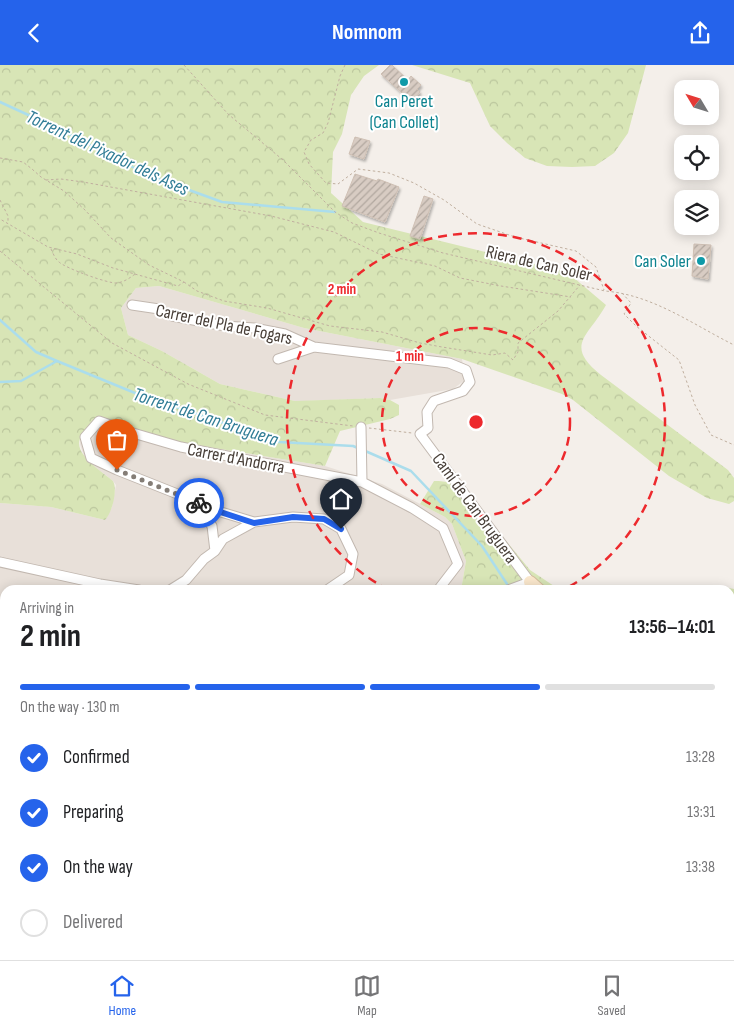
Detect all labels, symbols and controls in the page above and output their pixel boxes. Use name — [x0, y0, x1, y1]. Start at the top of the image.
icon: back — [20, 19, 48, 47]
text: Nomnom — [332, 19, 402, 46]
icon: share — [686, 19, 714, 47]
marker: Can Peret (Can Collet) — [398, 76, 410, 88]
north arrow — [674, 80, 719, 125]
map controls — [674, 80, 719, 235]
place label: Can Peret (Can Collet) — [369, 91, 439, 133]
water label: Torrent del Pixador dels Ases — [22, 106, 193, 201]
button: locate — [674, 135, 719, 180]
button: layers — [674, 190, 719, 235]
street label: Riera de Can Soler — [484, 241, 594, 286]
place label: Can Soler — [634, 251, 691, 272]
marker: Can Soler — [695, 255, 707, 267]
text: 2 min — [328, 280, 356, 299]
street label: Carrer del Pla de Fogars — [154, 300, 294, 349]
text: 1 min — [396, 347, 424, 366]
water label: Torrent de Can Bruguera — [130, 383, 281, 452]
centre of rings — [467, 413, 485, 431]
pin — [96, 419, 138, 470]
icon: bag — [103, 426, 131, 454]
street label: Carrer d'Andorra — [185, 439, 286, 478]
street label: Camí de Can Bruguera — [428, 449, 522, 568]
courier — [174, 478, 224, 528]
pin — [320, 478, 362, 529]
icon: home — [327, 485, 355, 513]
icon: bike — [185, 489, 213, 517]
text: Arriving in — [20, 599, 74, 618]
text: 13:56–14:01 — [629, 616, 715, 639]
text: 2 min — [20, 617, 81, 656]
text: On the way · 130 m — [20, 698, 119, 717]
icon: check — [20, 744, 48, 772]
text: Confirmed — [63, 746, 130, 769]
text: 13:28 — [686, 748, 715, 767]
icon: check — [20, 799, 48, 827]
text: Preparing — [63, 801, 124, 824]
text: 13:31 — [687, 803, 715, 822]
icon: check — [20, 854, 48, 882]
text: On the way — [63, 856, 133, 879]
text: 13:38 — [686, 858, 715, 877]
text: Delivered — [63, 911, 123, 934]
tab: Home — [108, 972, 136, 1019]
tab: Map — [353, 972, 381, 1019]
tab: Saved — [598, 972, 626, 1019]

